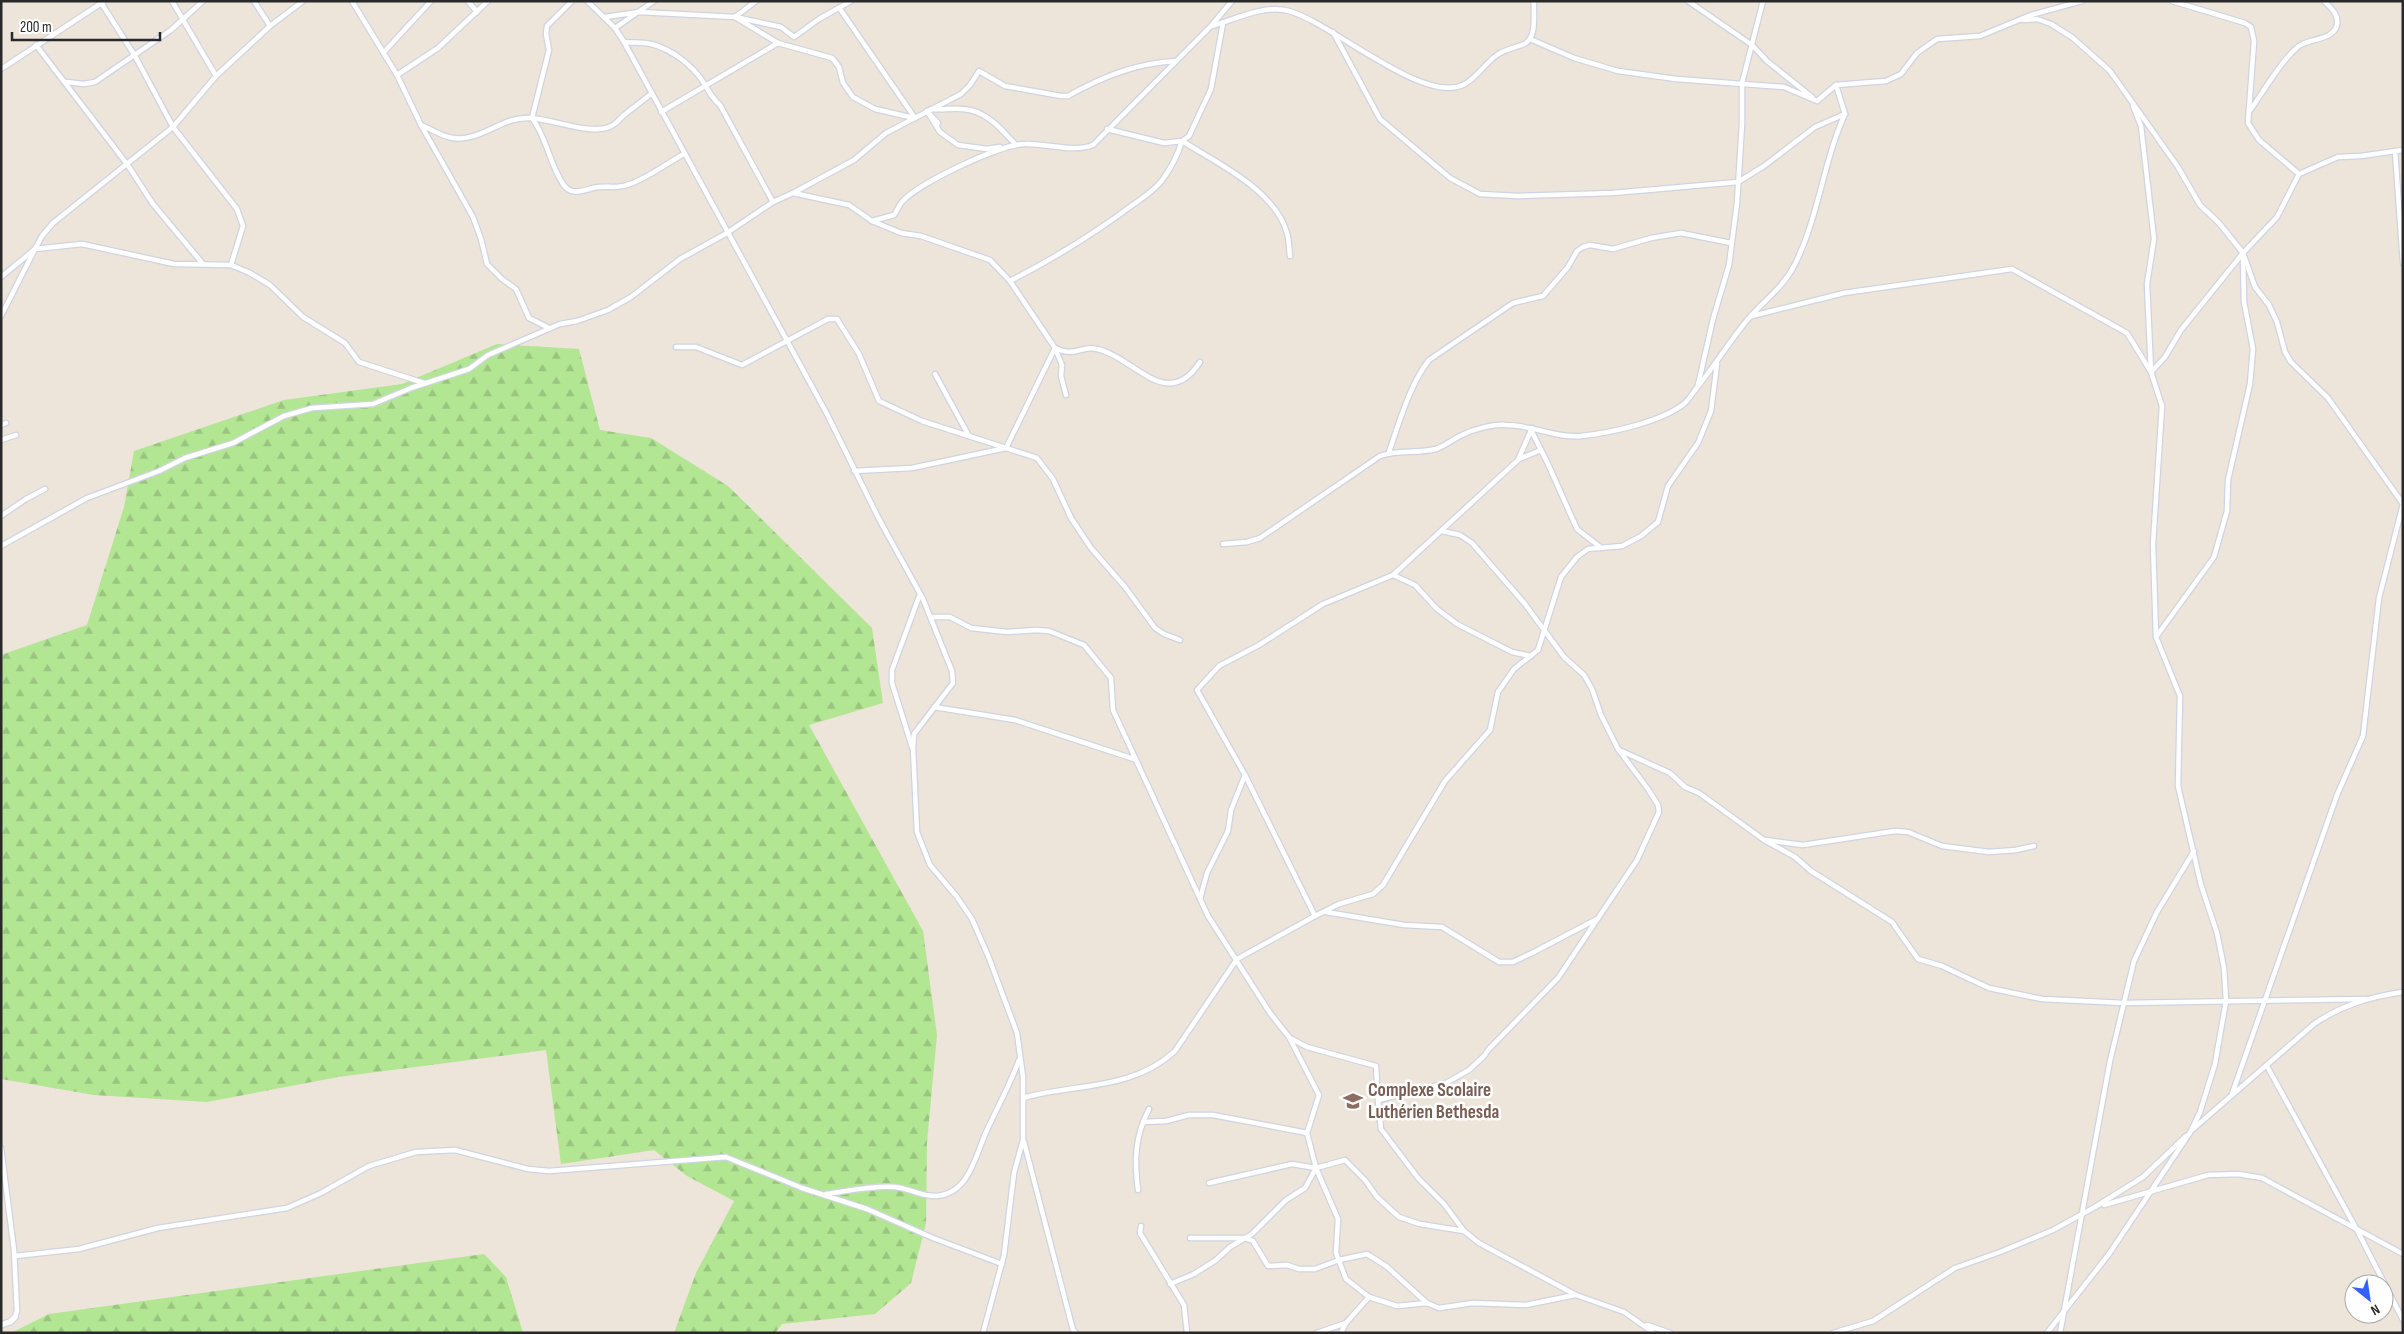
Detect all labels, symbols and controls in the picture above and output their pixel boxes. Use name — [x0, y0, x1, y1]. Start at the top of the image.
scale bar — [12, 10, 160, 42]
text: 200 m — [20, 18, 52, 37]
place label: Complexe Scolaire Luthérien Bethesda — [1368, 1079, 1499, 1124]
school or university icon: Complexe Scolaire Luthérien Bethesda — [1342, 1090, 1364, 1112]
north arrow — [2344, 1274, 2394, 1324]
text: N — [2368, 1301, 2383, 1319]

